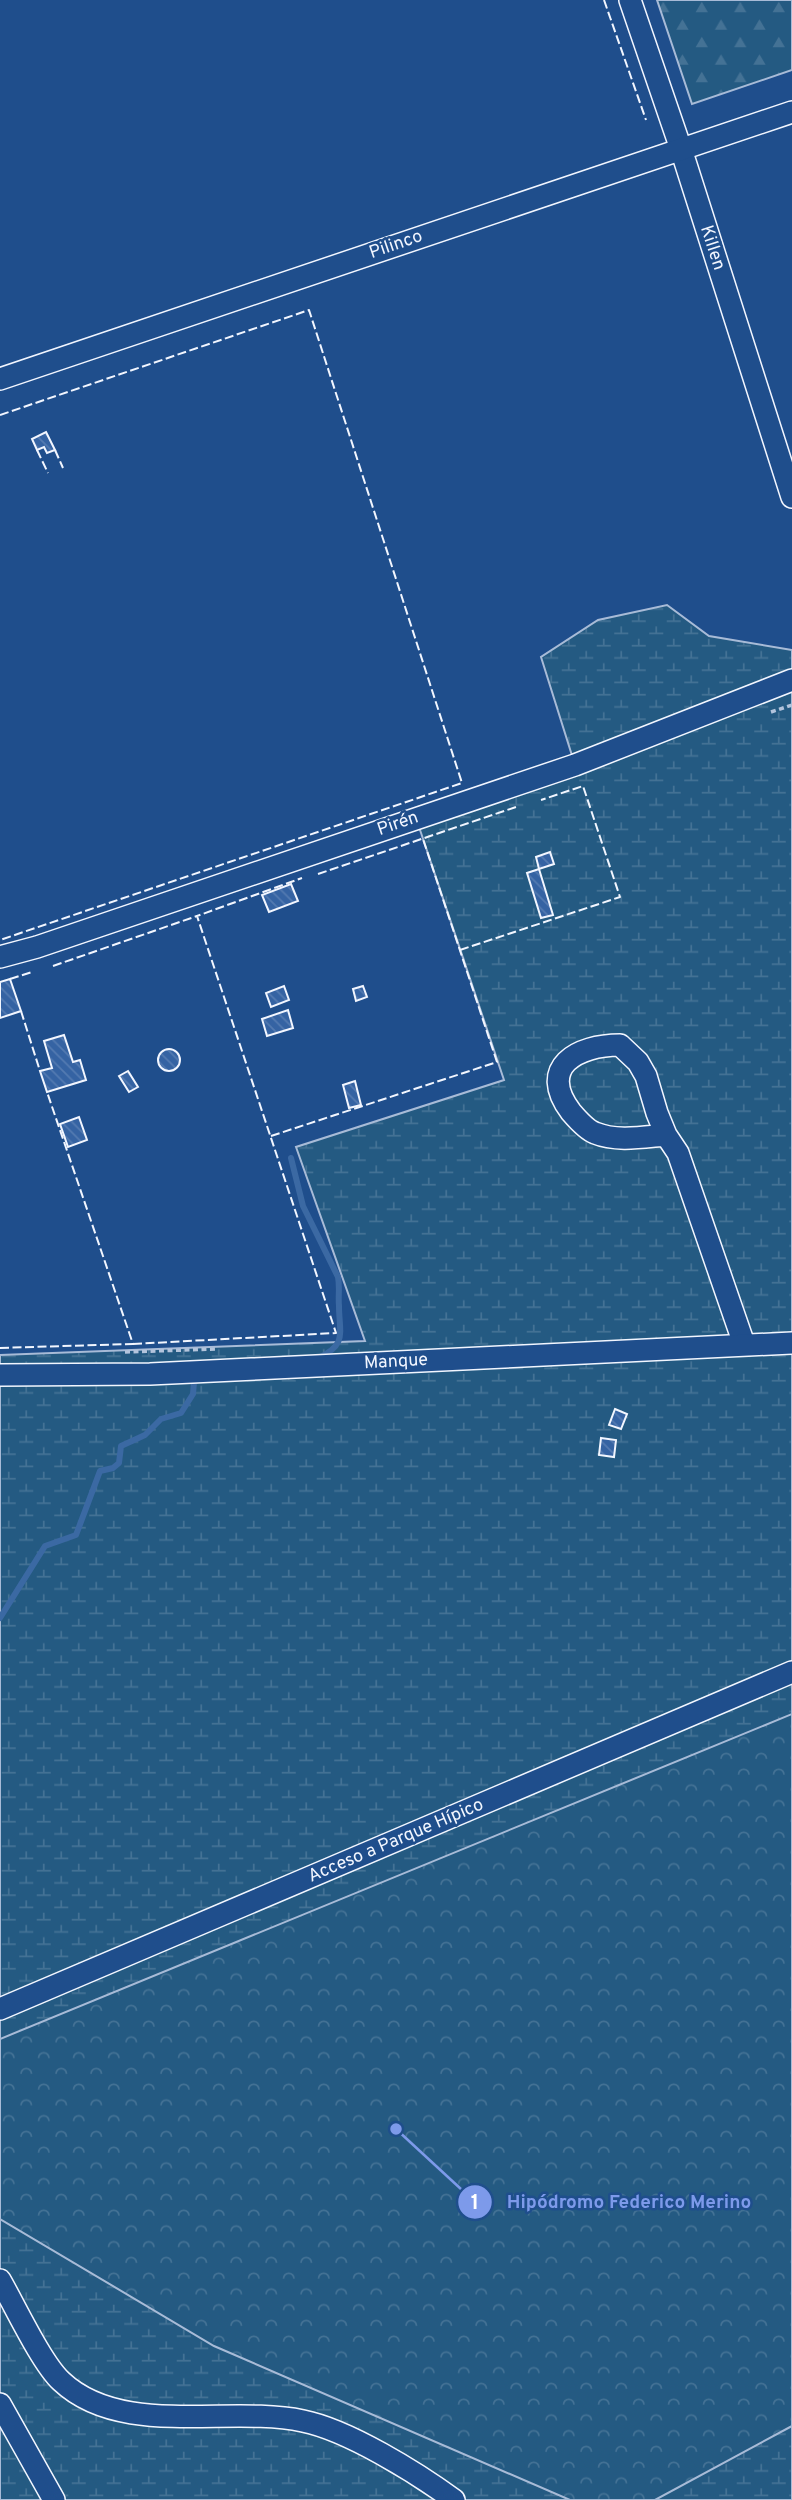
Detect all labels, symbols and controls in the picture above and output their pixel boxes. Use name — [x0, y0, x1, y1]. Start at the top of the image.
street label: Killen — [694, 223, 730, 273]
street label: Pilinco — [366, 225, 426, 265]
street label: Pirén — [374, 806, 422, 842]
street label: Manque — [363, 1349, 429, 1375]
street label: Acceso a Parque Hípico — [305, 1794, 487, 1888]
callout: Hipódromo Federico Merino — [457, 2182, 765, 2222]
text: 1 — [471, 2190, 479, 2217]
text: Hipódromo Federico Merino — [507, 2191, 751, 2215]

